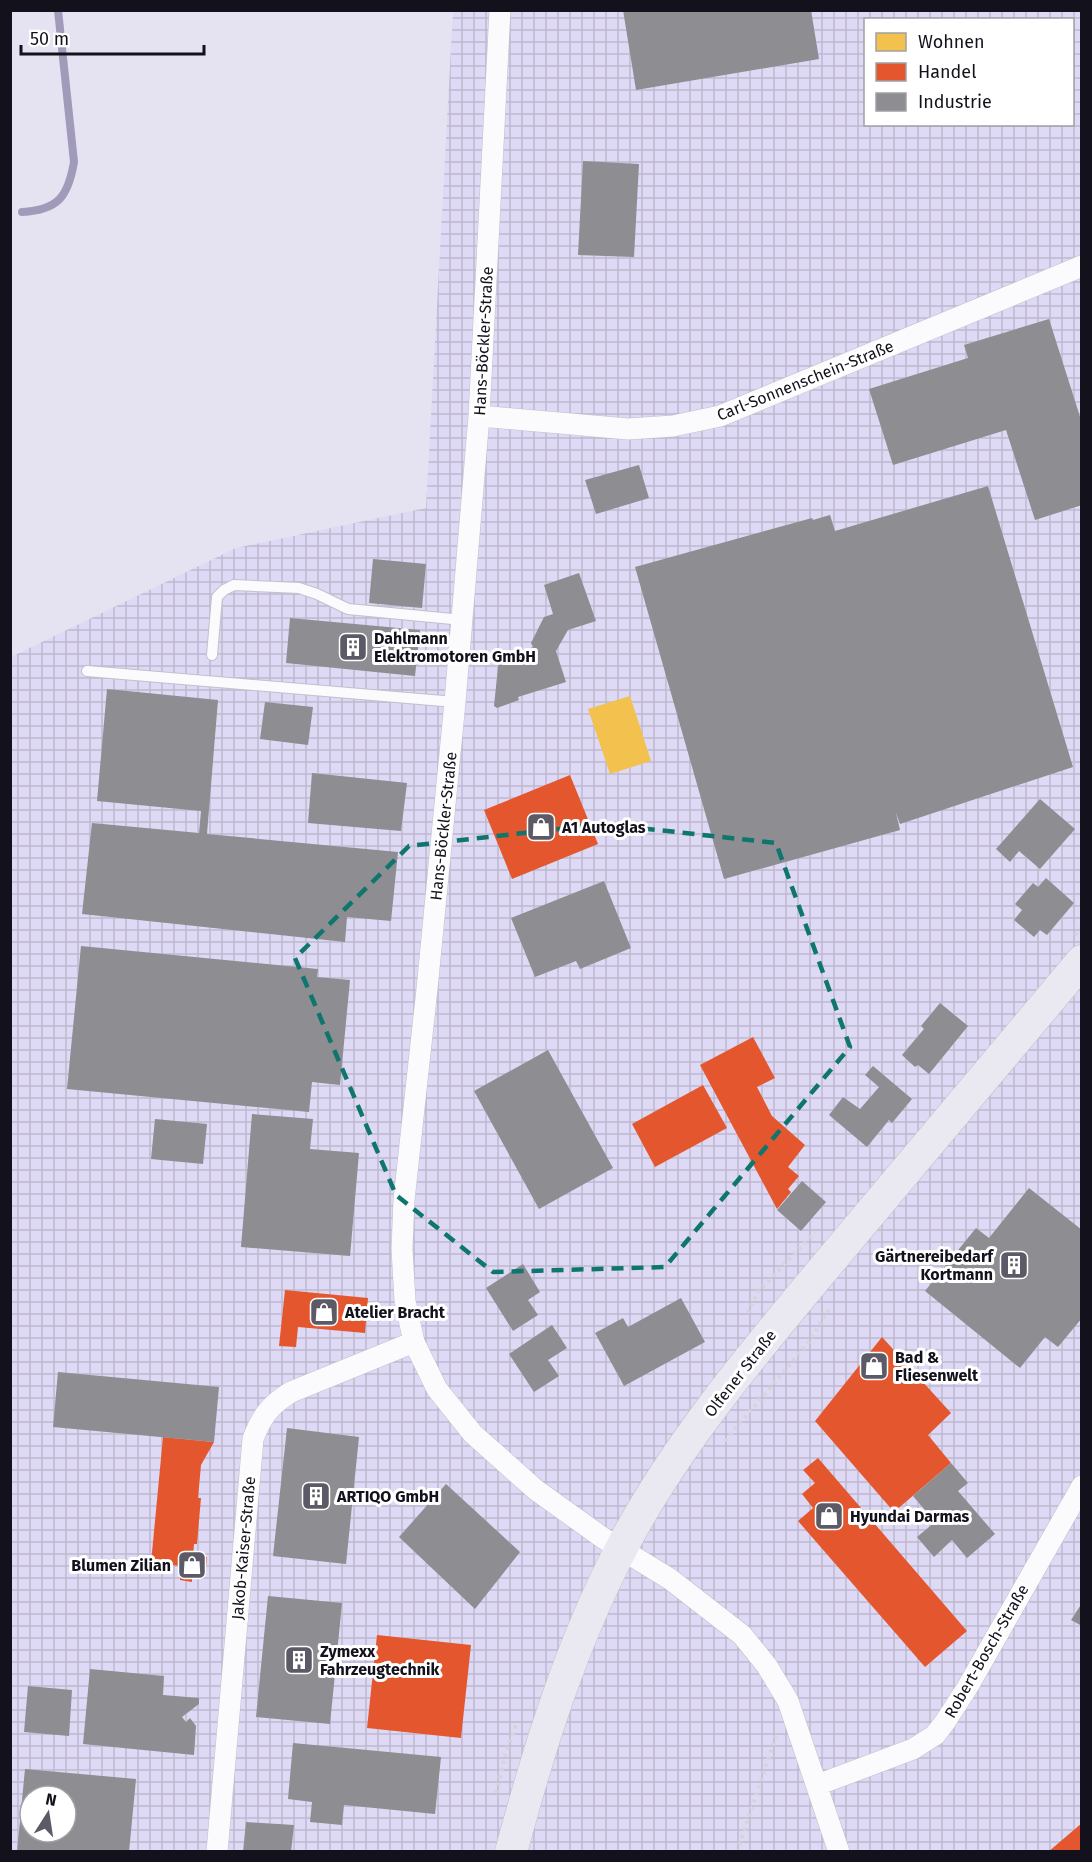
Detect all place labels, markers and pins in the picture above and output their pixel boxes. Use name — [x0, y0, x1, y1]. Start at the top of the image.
place label: Dahlmann Elektromotoren GmbH — [374, 629, 536, 666]
building icon: Dahlmann Elektromotoren GmbH — [337, 631, 369, 663]
shop icon: A1 Autoglas — [525, 811, 557, 843]
place label: A1 Autoglas — [561, 818, 646, 837]
place label: Gärtnereibedarf Kortmann — [875, 1247, 994, 1284]
building icon: Gärtnereibedarf Kortmann — [998, 1249, 1030, 1281]
shop icon: Atelier Bracht — [308, 1296, 340, 1328]
place label: Atelier Bracht — [344, 1303, 446, 1322]
place label: Bad & Fliesenwelt — [895, 1348, 979, 1385]
shop icon: Bad & Fliesenwelt — [858, 1350, 890, 1382]
building icon: ARTIQO GmbH — [300, 1480, 332, 1512]
place label: ARTIQO GmbH — [336, 1487, 439, 1506]
shop icon: Hyundai Darmas — [813, 1500, 845, 1532]
place label: Hyundai Darmas — [850, 1507, 970, 1526]
shop icon: Blumen Zilian — [176, 1549, 208, 1581]
place label: Blumen Zilian — [71, 1556, 171, 1575]
place label: Zymexx Fahrzeugtechnik — [320, 1642, 439, 1679]
building icon: Zymexx Fahrzeugtechnik — [283, 1644, 315, 1676]

